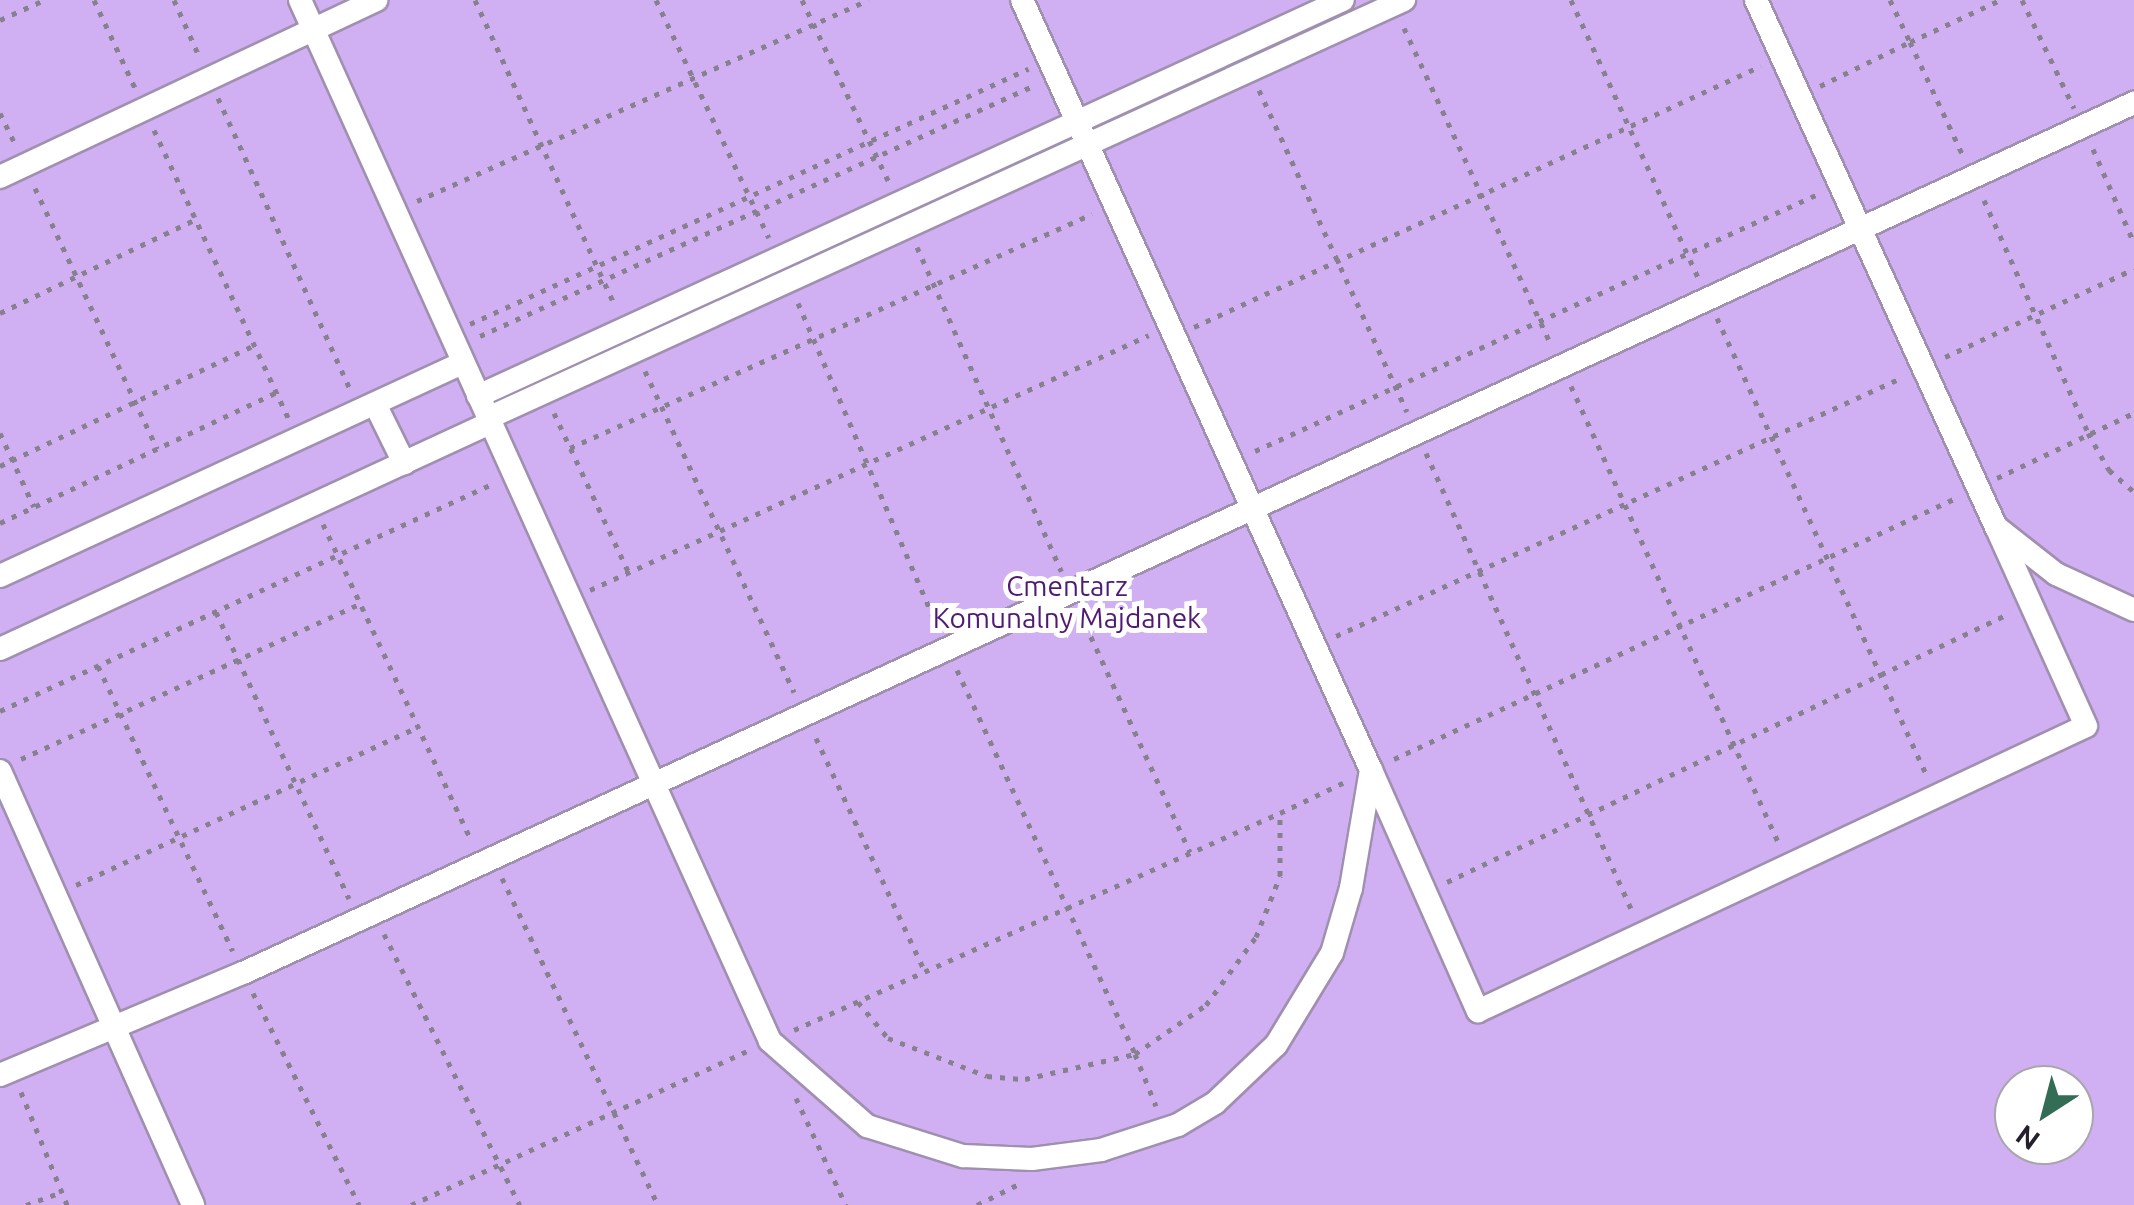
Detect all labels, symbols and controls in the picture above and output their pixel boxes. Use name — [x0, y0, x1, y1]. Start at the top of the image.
park label: Cmentarz Komunalny Majdanek — [933, 569, 1201, 635]
north arrow — [1994, 1065, 2094, 1165]
text: N — [2010, 1119, 2045, 1157]

